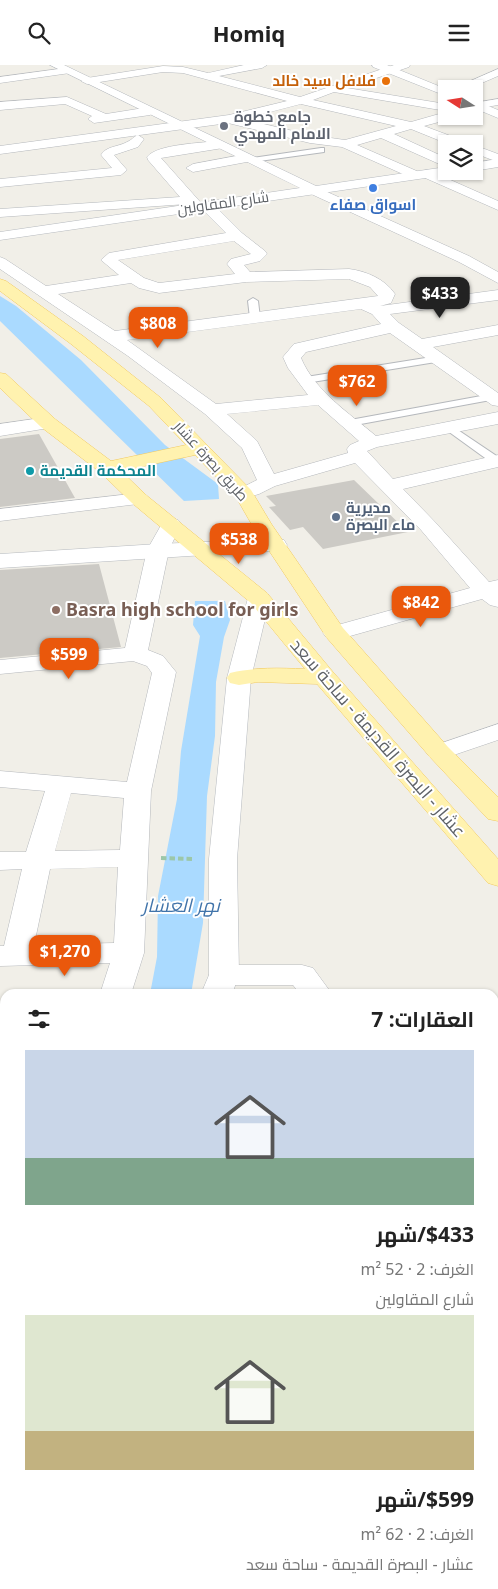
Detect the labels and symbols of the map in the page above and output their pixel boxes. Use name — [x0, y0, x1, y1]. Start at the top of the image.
place label: فلافل سيد خالد — [273, 70, 376, 90]
marker: فلافل سيد خالد — [380, 75, 392, 87]
north arrow — [438, 80, 482, 125]
place label: جامع خطوة الامام المهدي — [234, 106, 331, 146]
marker: جامع خطوة الامام المهدي — [218, 120, 230, 132]
marker: اسواق صفاء — [367, 182, 379, 194]
street label: شارع المقاولين — [176, 186, 270, 220]
place label: اسواق صفاء — [330, 194, 416, 214]
pin: $433 — [410, 277, 470, 319]
pin: $808 — [128, 307, 188, 349]
pin: $762 — [327, 365, 387, 407]
street label: طريق بصرة عشار — [169, 415, 253, 506]
place label: المحكمة القديمة — [40, 460, 156, 480]
marker: المحكمة القديمة — [24, 465, 36, 477]
place label: مديرية ماء البصرة — [346, 497, 415, 534]
marker: مديرية ماء البصرة — [330, 511, 342, 523]
pin: $538 — [209, 523, 269, 565]
pin: $842 — [391, 585, 451, 628]
place label: Basra high school for girls — [66, 597, 299, 621]
marker: Basra high school for girls — [50, 604, 62, 616]
street label: عشار - البصرة القديمة - ساحة سعد — [286, 633, 472, 842]
pin: $599 — [39, 637, 99, 680]
water label: نهر العشار — [140, 892, 222, 918]
pin: $1,270 — [24, 935, 106, 977]

